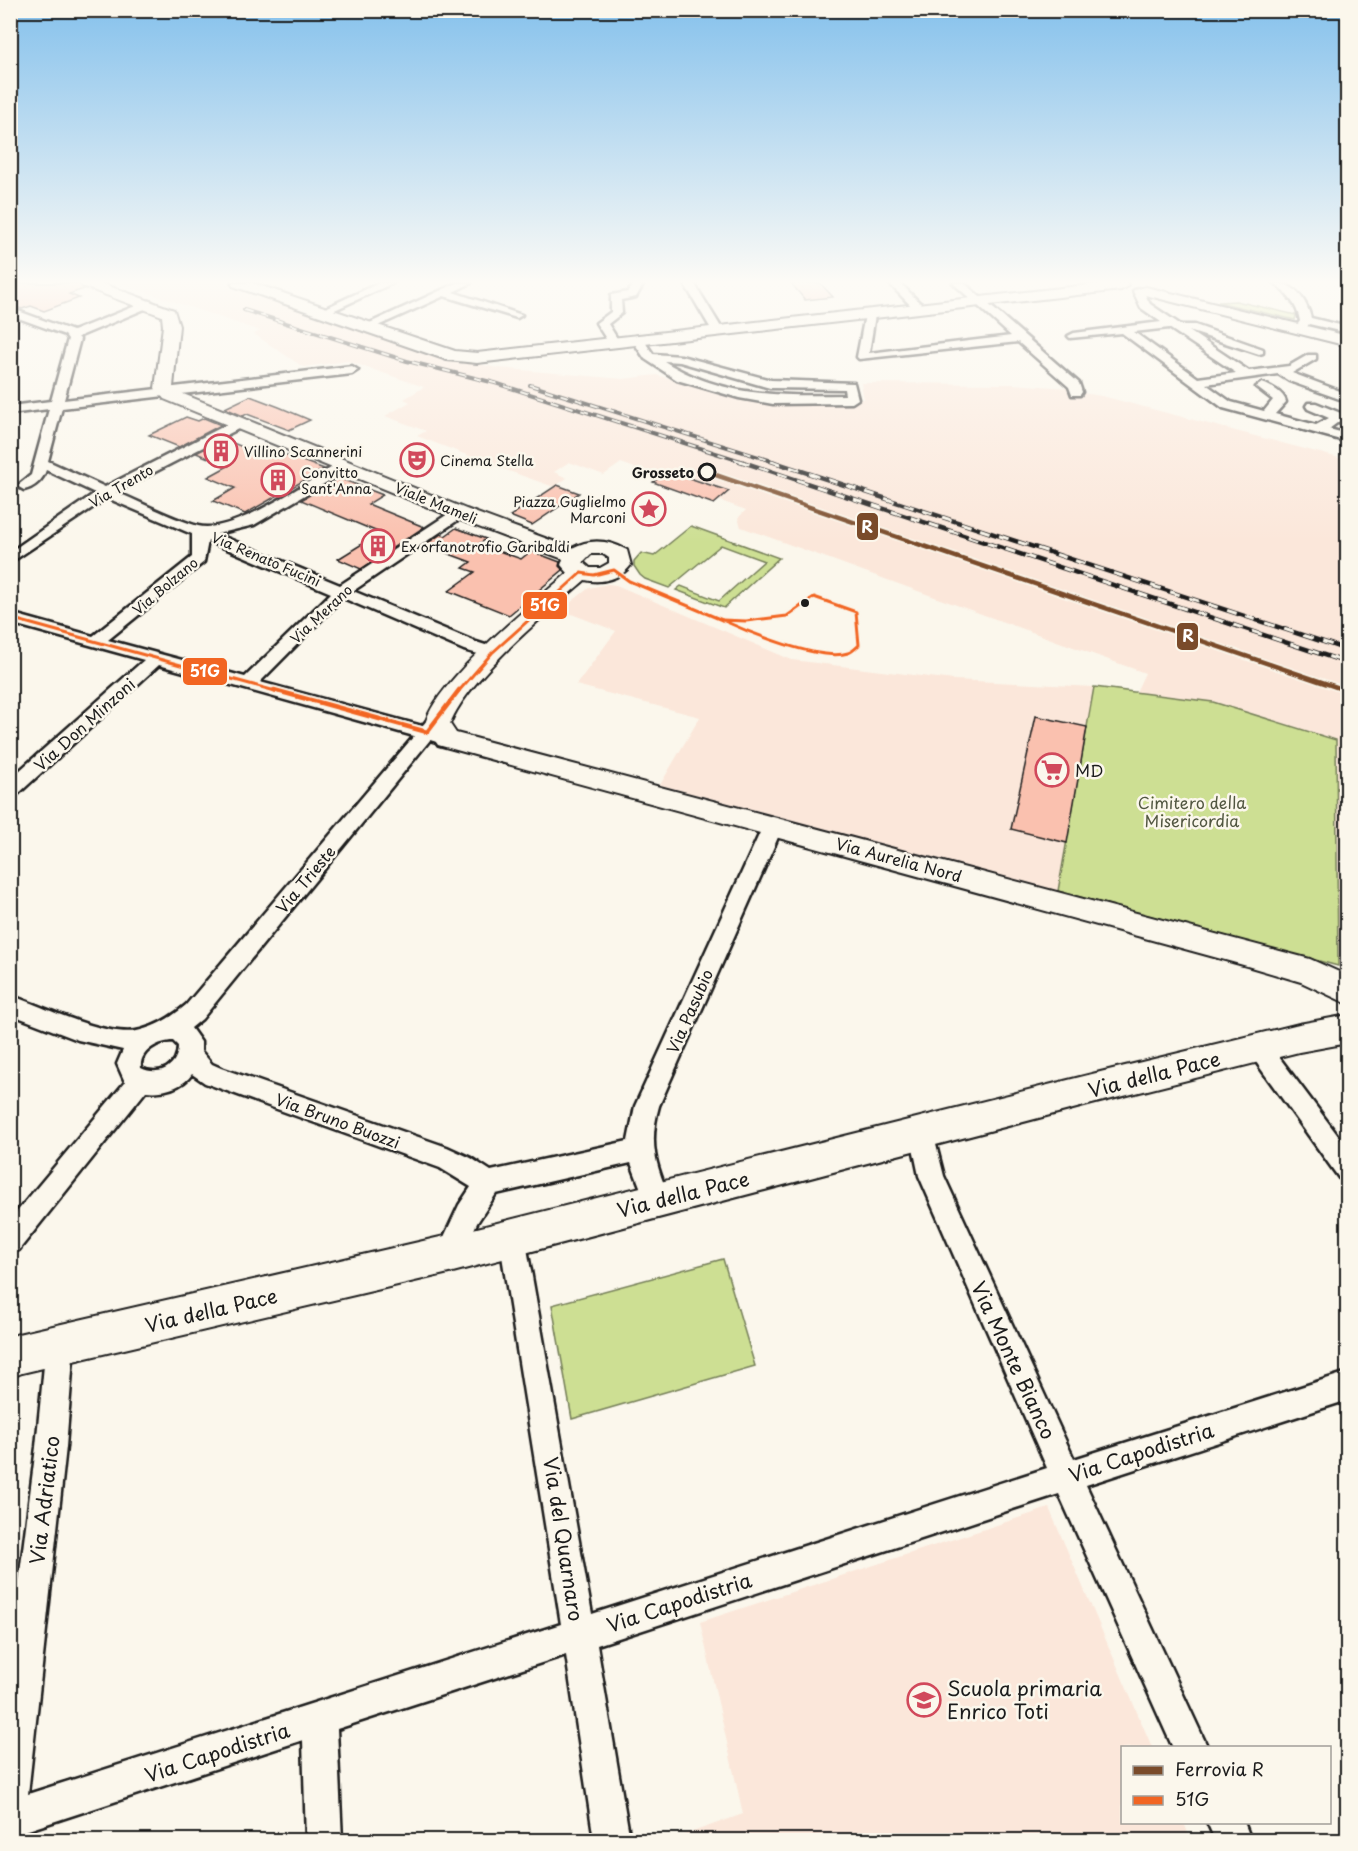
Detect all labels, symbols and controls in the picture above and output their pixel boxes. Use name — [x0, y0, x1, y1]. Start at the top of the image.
building icon: Villino Scannerini — [203, 433, 239, 469]
place label: Villino Scannerini — [244, 441, 362, 462]
theatre icon: Cinema Stella — [399, 442, 435, 478]
place label: Cinema Stella — [440, 450, 534, 471]
street label: Via Trento — [85, 459, 157, 513]
building icon: Convitto Sant'Anna — [260, 462, 296, 498]
place label: Convitto Sant'Anna — [301, 462, 372, 499]
place label: Grosseto — [632, 462, 694, 483]
marker: Grosseto — [698, 463, 716, 481]
street label: Viale Mameli — [392, 477, 480, 529]
place label: Piazza Guglielmo Marconi — [513, 491, 626, 528]
place icon: Piazza Guglielmo Marconi — [631, 491, 667, 527]
line badge: R — [856, 512, 879, 541]
text: R — [861, 514, 873, 538]
street label: Via Renato Fucini — [208, 526, 324, 592]
building icon: Ex orfanotrofio Garibaldi — [360, 528, 396, 564]
place label: Ex orfanotrofio Garibaldi — [401, 536, 570, 557]
street label: Via Bolzano — [128, 552, 203, 620]
street label: Via Merano — [285, 579, 357, 648]
line badge: 51G — [522, 591, 568, 620]
text: 51G — [530, 592, 560, 616]
unlabelled marker — [799, 597, 811, 609]
line badge: R — [1176, 622, 1199, 651]
text: R — [1182, 623, 1194, 647]
line badge: 51G — [182, 657, 228, 686]
text: 51G — [190, 658, 220, 682]
street label: Via Don Minzoni — [28, 672, 140, 776]
supermarket icon: MD — [1034, 752, 1070, 788]
place label: MD — [1075, 758, 1103, 782]
park label: Cimitero della Misericordia — [1138, 790, 1246, 832]
street label: Via Aurelia Nord — [833, 831, 965, 887]
street label: Via Trieste — [269, 840, 341, 918]
street label: Via Pasubio — [660, 965, 718, 1057]
street label: Via della Pace — [1085, 1043, 1223, 1105]
street label: Via Bruno Buozzi — [272, 1086, 404, 1154]
street label: Via della Pace — [614, 1163, 752, 1225]
street label: Via Monte Bianco — [964, 1276, 1064, 1444]
street label: Via della Pace — [142, 1280, 280, 1340]
street label: Via Capodistria — [1065, 1414, 1218, 1490]
street label: Via Adriatico — [21, 1434, 67, 1566]
street label: Via del Quarnaro — [536, 1455, 592, 1623]
street label: Via Capodistria — [603, 1564, 756, 1640]
place label: Scuola primaria Enrico Toti — [947, 1673, 1102, 1726]
school or university icon: Scuola primaria Enrico Toti — [906, 1682, 942, 1718]
street label: Via Capodistria — [141, 1714, 294, 1790]
legend — [1121, 1746, 1331, 1824]
text: Ferrovia R — [1175, 1755, 1264, 1782]
text: 51G — [1175, 1785, 1209, 1812]

